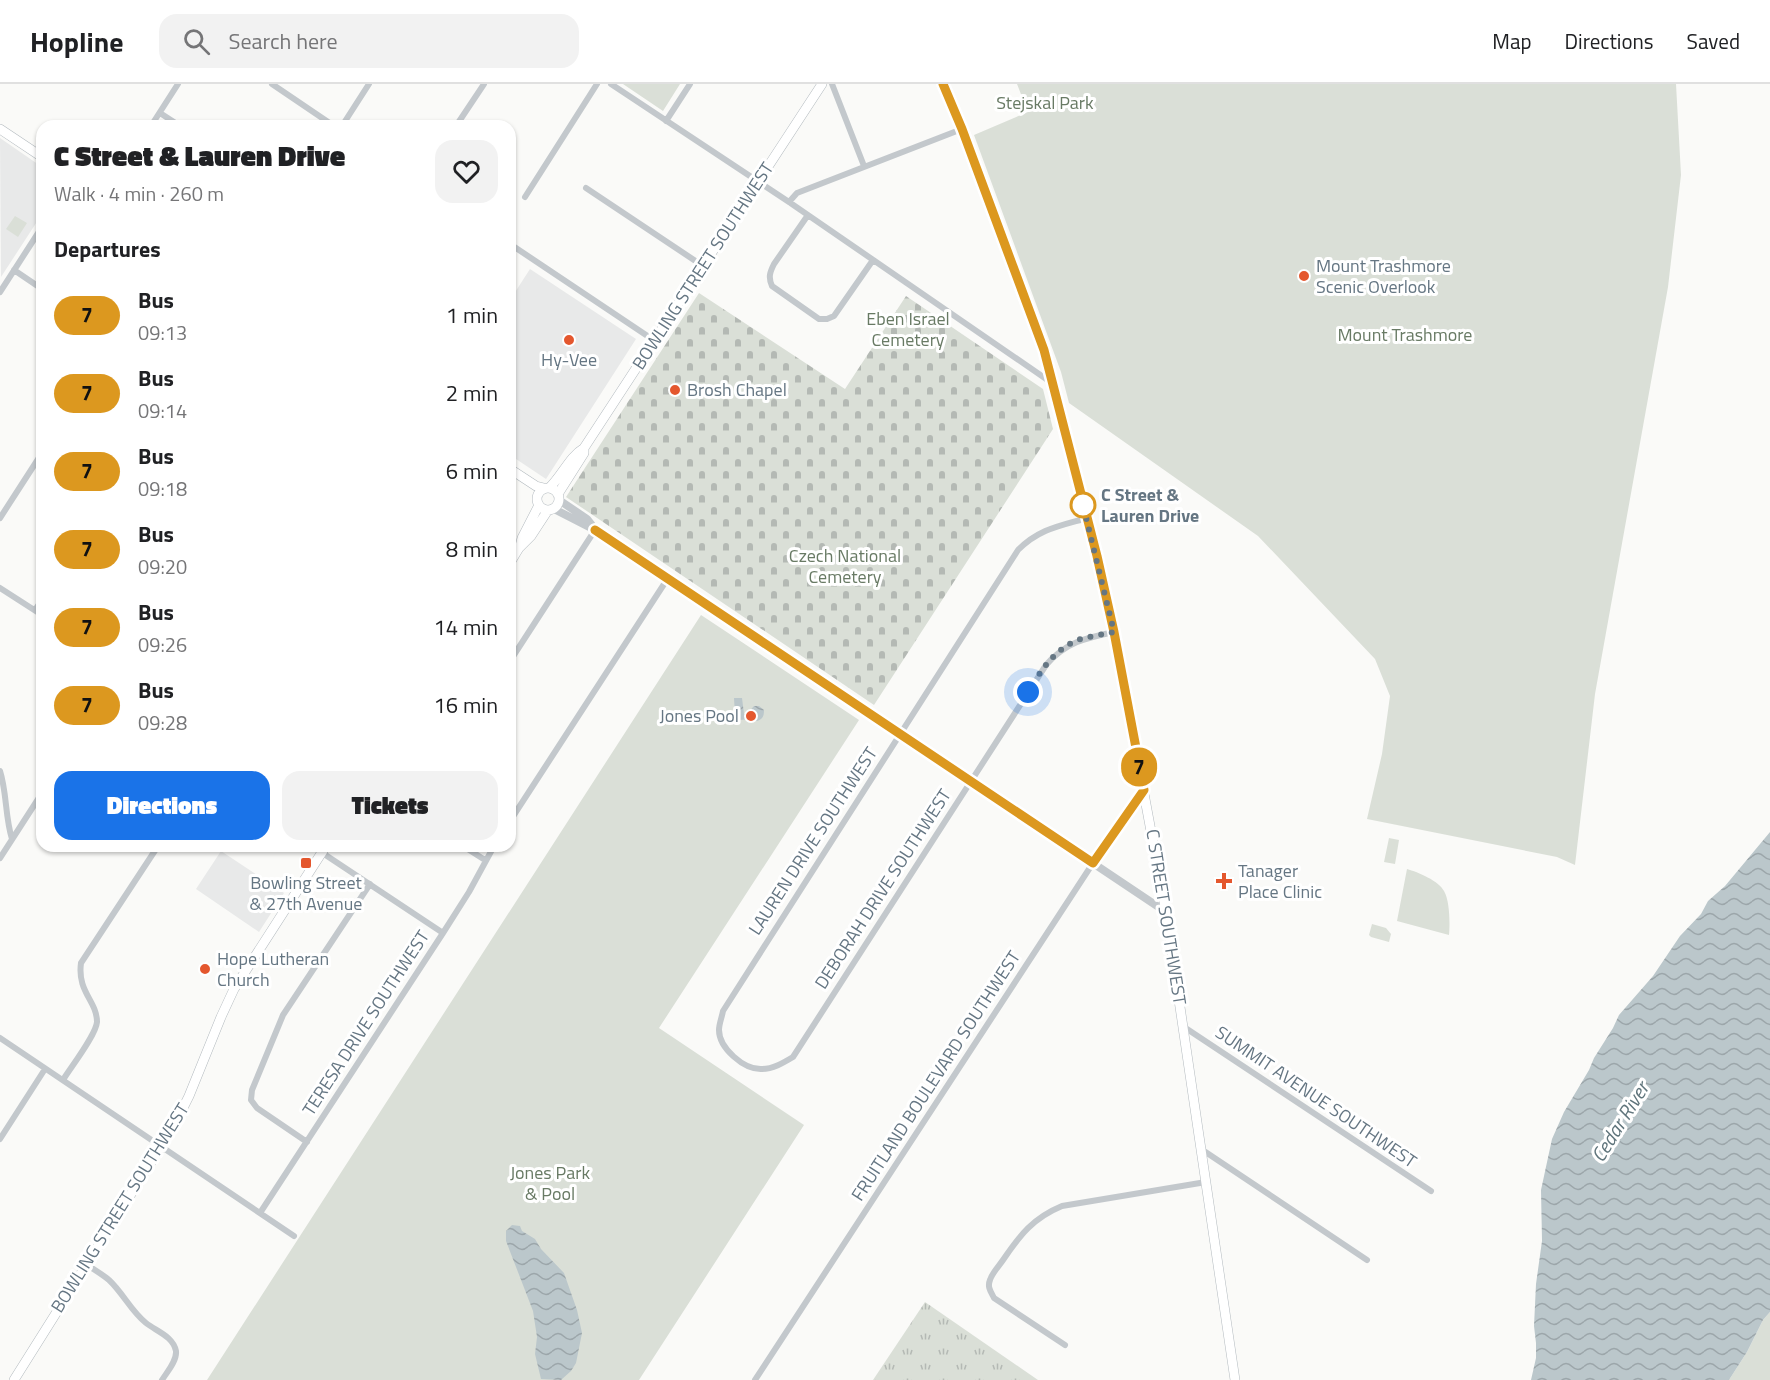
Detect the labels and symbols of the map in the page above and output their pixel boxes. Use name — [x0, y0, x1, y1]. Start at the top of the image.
park label: Stejskal Park — [996, 89, 1094, 116]
street label: BOWLING STREET SOUTHWEST — [625, 156, 780, 375]
place label: Mount Trashmore Scenic Overlook — [1316, 252, 1451, 300]
marker: Mount Trashmore Scenic Overlook — [1297, 269, 1311, 283]
park label: Eben Israel Cemetery — [866, 305, 950, 353]
park label: Mount Trashmore — [1338, 321, 1472, 348]
marker: Hy-Vee — [562, 333, 576, 347]
place label: Hy-Vee — [541, 346, 597, 373]
place label: Brosh Chapel — [687, 376, 787, 403]
marker: Brosh Chapel — [668, 383, 682, 397]
place label: C Street & Lauren Drive — [1101, 481, 1199, 529]
marker: C Street & Lauren Drive — [1070, 492, 1096, 518]
park label: Czech National Cemetery — [789, 542, 901, 590]
your location — [1013, 677, 1043, 707]
place label: Jones Pool — [660, 702, 739, 729]
marker: Jones Pool — [744, 709, 758, 723]
street label: LAUREN DRIVE SOUTHWEST — [742, 741, 884, 940]
line badge: 7 — [1120, 748, 1158, 786]
street label: DEBORAH DRIVE SOUTHWEST — [808, 783, 958, 994]
street label: C STREET SOUTHWEST — [1139, 827, 1194, 1007]
marker: Bowling Street & 27th Avenue — [299, 856, 313, 870]
place label: Tanager Place Clinic — [1238, 857, 1322, 905]
place label: Bowling Street & 27th Avenue — [250, 869, 362, 917]
marker: Tanager Place Clinic — [1215, 872, 1233, 890]
street label: TERESA DRIVE SOUTHWEST — [295, 924, 436, 1121]
place label: Hope Lutheran Church — [217, 945, 329, 993]
street label: FRUITLAND BOULEVARD SOUTHWEST — [844, 945, 1027, 1206]
marker: Hope Lutheran Church — [198, 962, 212, 976]
street label: SUMMIT AVENUE SOUTHWEST — [1210, 1019, 1423, 1175]
water label: Cedar River — [1583, 1073, 1658, 1168]
street label: BOWLING STREET SOUTHWEST — [44, 1097, 196, 1318]
park label: Jones Park & Pool — [510, 1159, 590, 1207]

